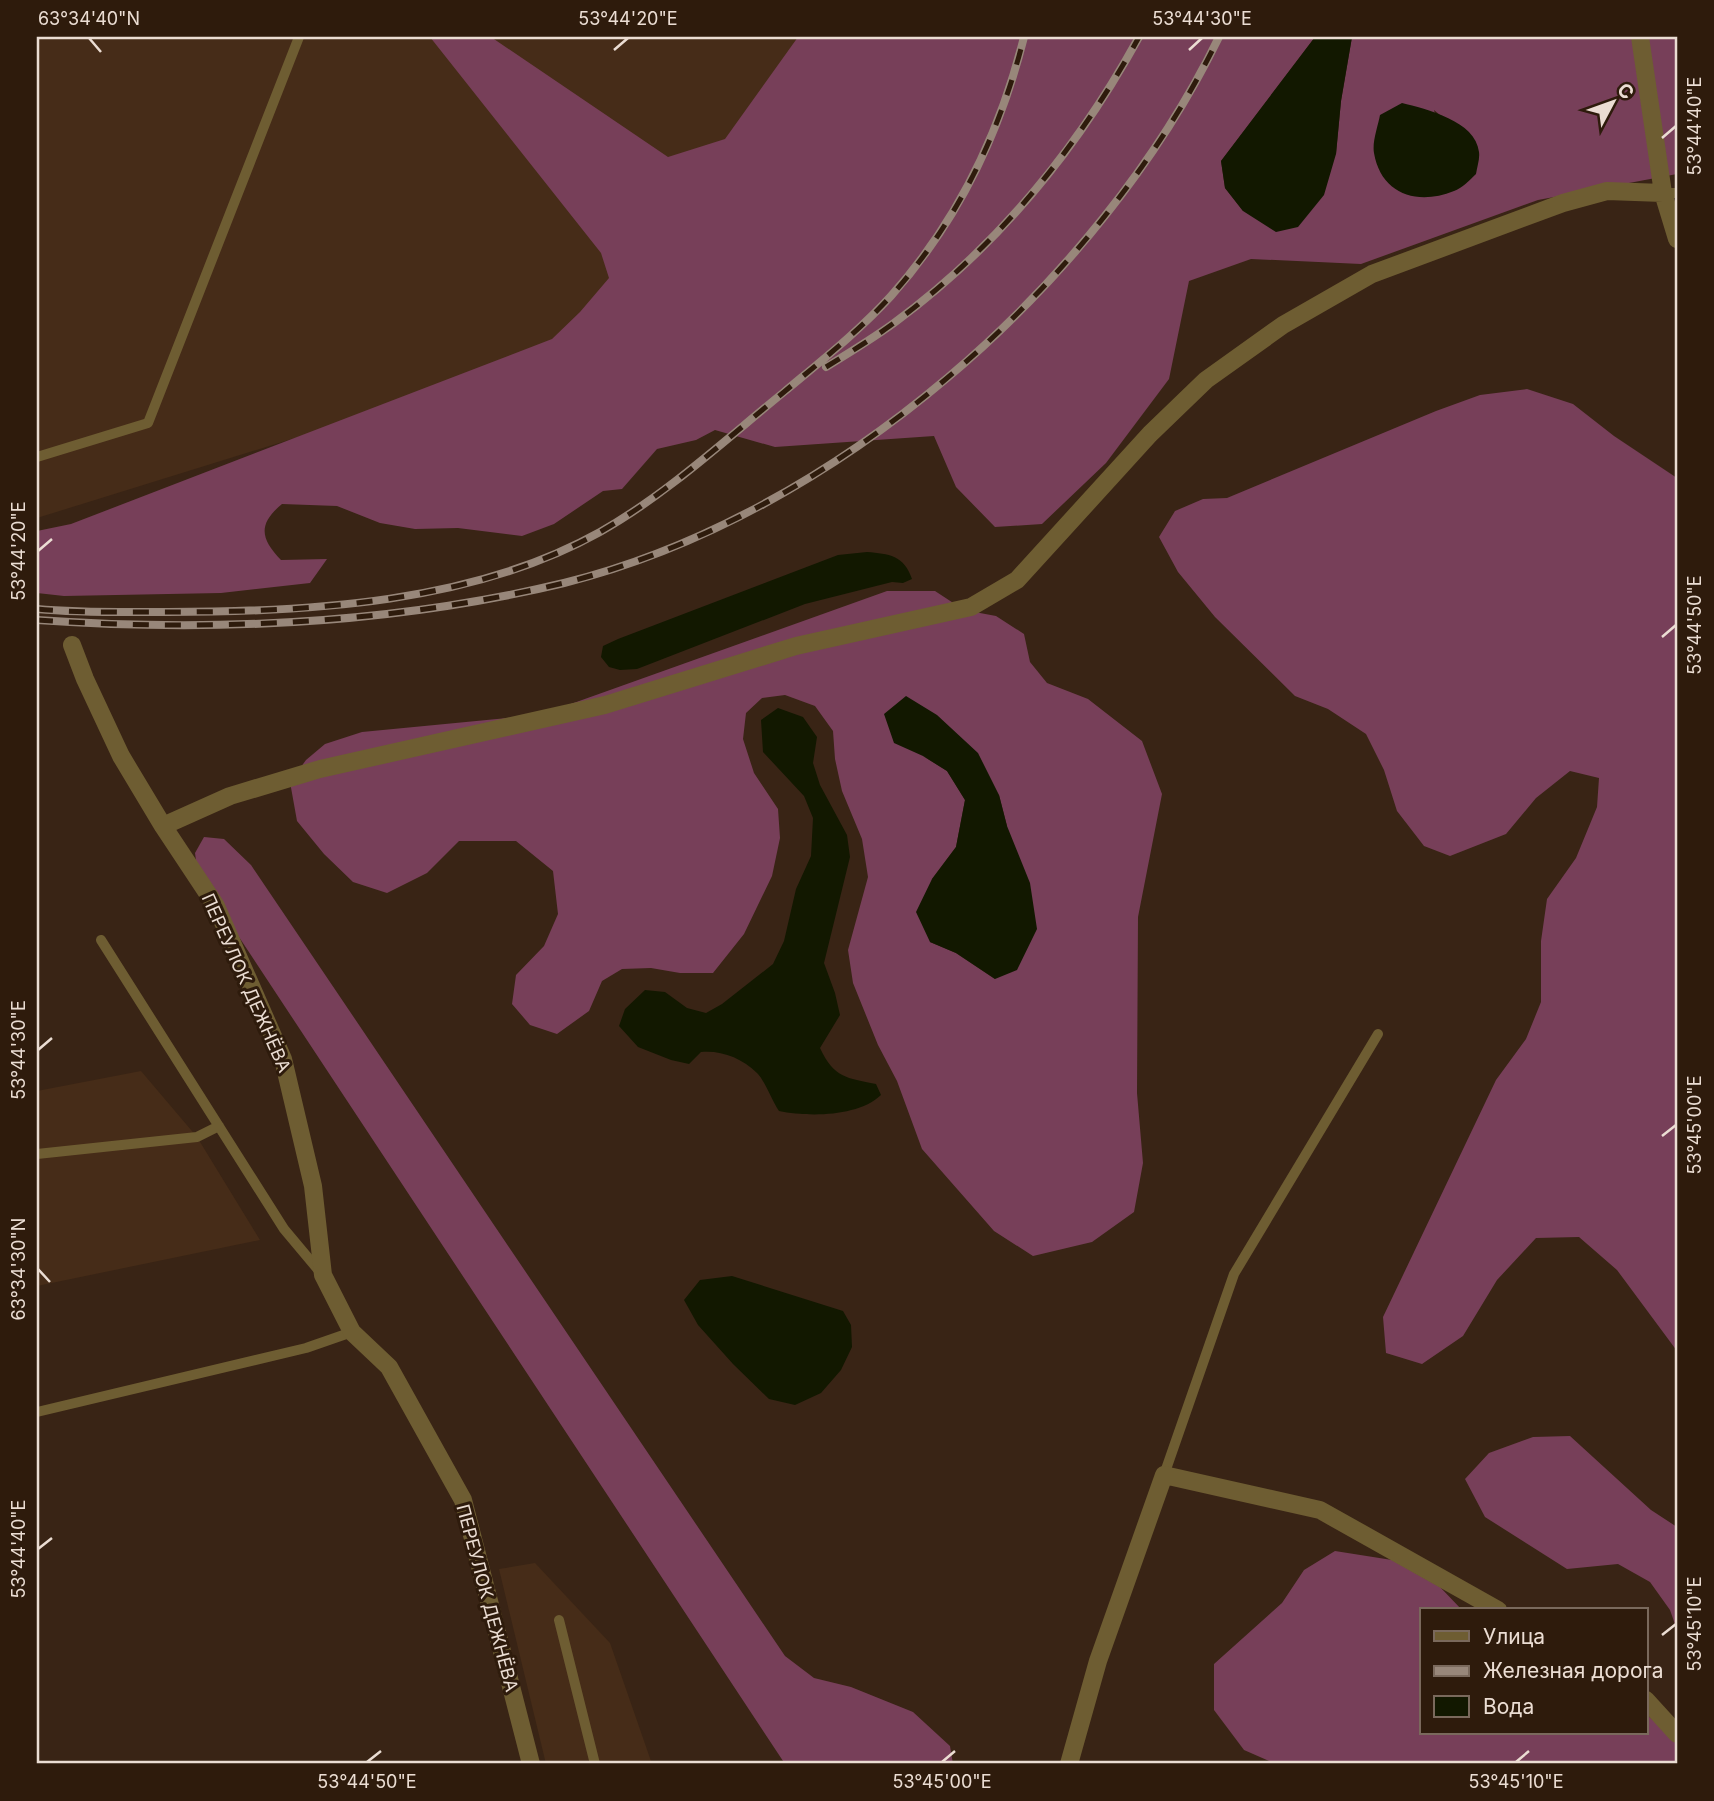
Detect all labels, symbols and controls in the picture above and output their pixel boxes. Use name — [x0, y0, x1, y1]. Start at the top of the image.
text: 63°34'40"N — [38, 8, 140, 29]
text: 53°44'20"E — [578, 8, 678, 29]
text: 53°44'30"E — [1152, 8, 1252, 29]
north arrow — [1578, 66, 1648, 136]
text: 53°44'40"E — [1684, 77, 1705, 175]
text: С — [1612, 78, 1639, 104]
text: 53°44'20"E — [8, 501, 29, 601]
text: 53°44'50"E — [1684, 575, 1705, 675]
street label: ПЕРЕУЛОК ДЕЖНЁВА — [198, 890, 296, 1075]
text: 53°44'30"E — [8, 1000, 29, 1100]
text: 53°45'00"E — [1684, 1075, 1705, 1175]
text: 63°34'30"N — [8, 1218, 29, 1320]
text: 53°44'40"E — [8, 1500, 29, 1598]
street label: ПЕРЕУЛОК ДЕЖНЁВА — [452, 1501, 524, 1694]
text: 53°45'10"E — [1684, 1576, 1705, 1672]
legend — [1420, 1608, 1648, 1734]
text: Улица — [1483, 1624, 1545, 1649]
text: Железная дорога — [1483, 1658, 1663, 1683]
text: Вода — [1483, 1694, 1534, 1719]
text: 53°44'50"E — [317, 1771, 417, 1792]
text: 53°45'00"E — [892, 1771, 992, 1792]
text: 53°45'10"E — [1468, 1771, 1564, 1792]

